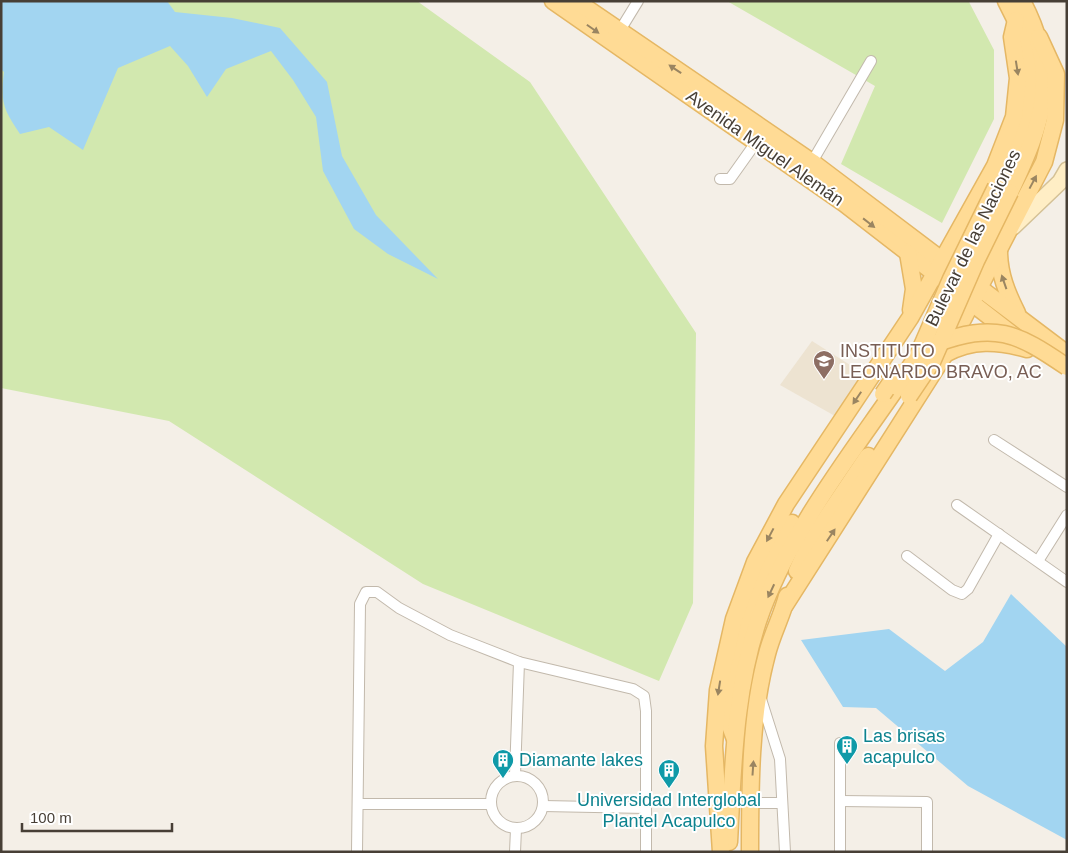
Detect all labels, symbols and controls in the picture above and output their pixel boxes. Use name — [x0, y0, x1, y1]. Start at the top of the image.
one-way arrow — [586, 24, 599, 35]
one-way arrow — [1013, 60, 1021, 76]
one-way arrow — [668, 65, 682, 74]
street label: Avenida Miguel Alemán — [682, 86, 848, 210]
street label: Bulevar de las Naciones — [921, 146, 1025, 330]
one-way arrow — [1029, 175, 1037, 189]
one-way arrow — [863, 217, 876, 228]
one-way arrow — [1000, 275, 1007, 290]
place label: INSTITUTO LEONARDO BRAVO, AC — [840, 341, 1042, 382]
school or university icon: INSTITUTO LEONARDO BRAVO, AC — [812, 349, 836, 380]
one-way arrow — [852, 391, 861, 405]
one-way arrow — [766, 528, 774, 542]
one-way arrow — [826, 528, 836, 542]
one-way arrow — [767, 584, 775, 598]
one-way arrow — [714, 681, 722, 697]
place label: Las brisas acapulco — [863, 726, 945, 767]
building icon: Las brisas acapulco — [835, 734, 859, 765]
building icon: Diamante lakes — [491, 748, 515, 779]
place label: Diamante lakes — [519, 750, 643, 770]
building icon: Universidad Interglobal Plantel Acapulco — [657, 758, 681, 789]
one-way arrow — [749, 760, 757, 776]
place label: Universidad Interglobal Plantel Acapulco — [577, 790, 761, 831]
scale bar — [22, 800, 172, 832]
text: 100 m — [30, 809, 72, 826]

